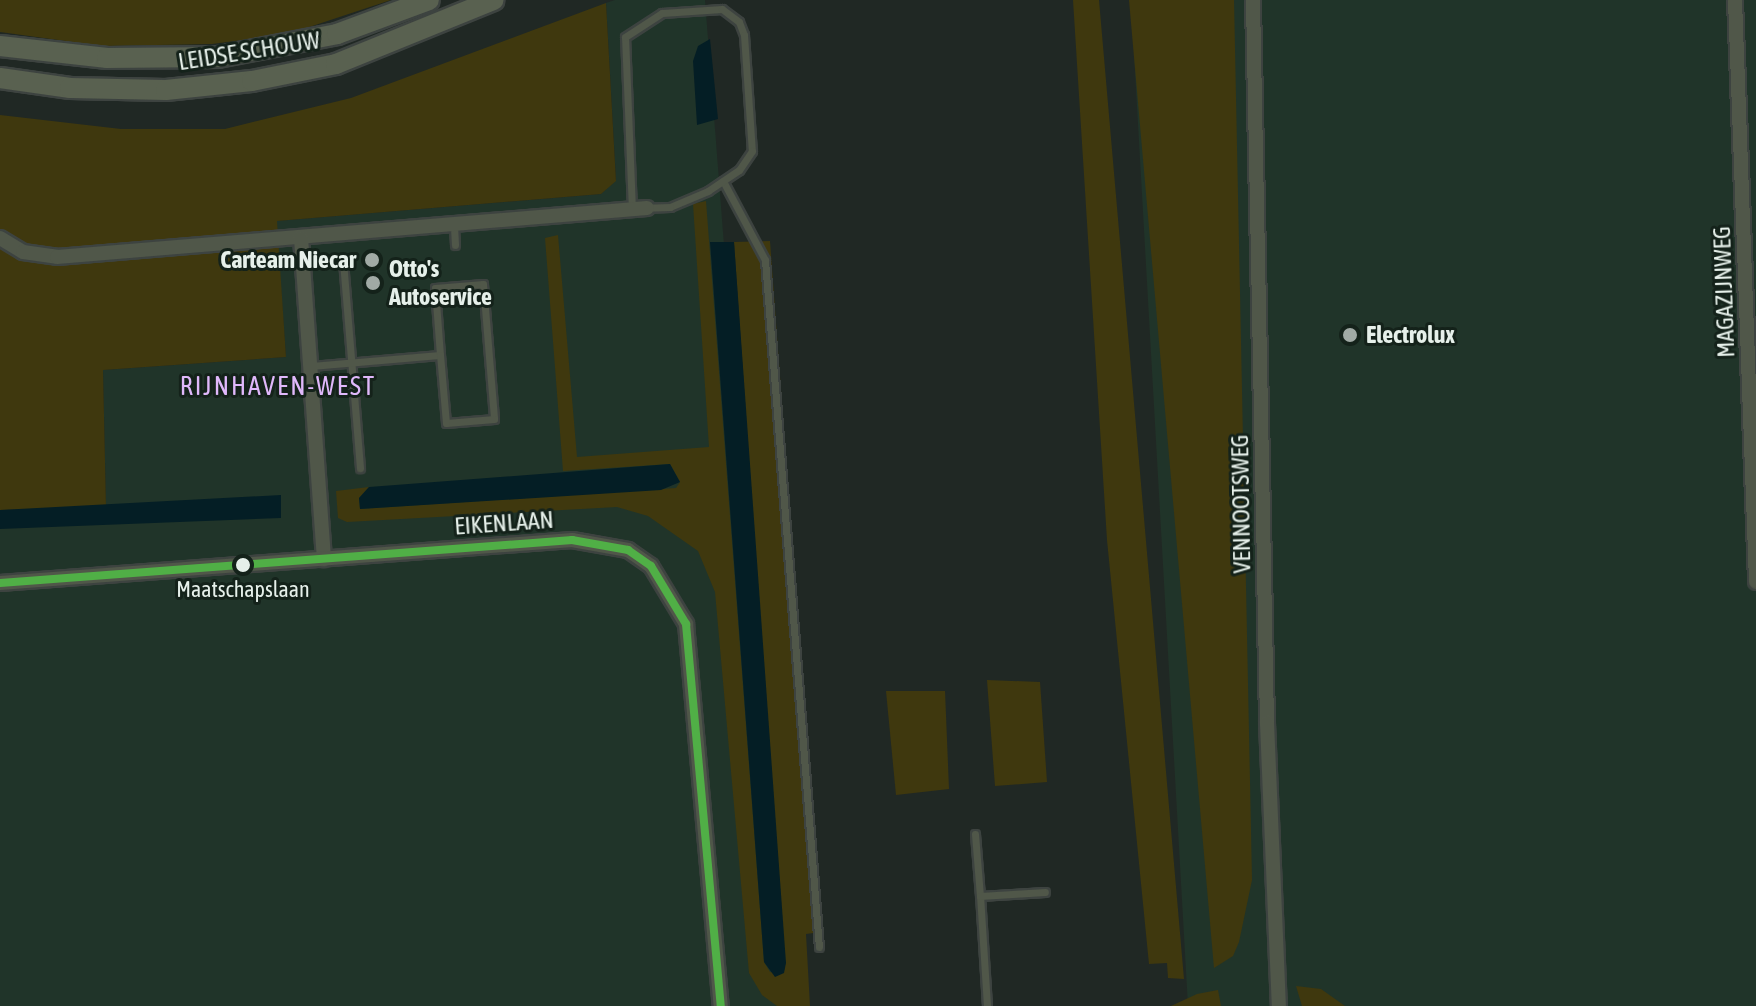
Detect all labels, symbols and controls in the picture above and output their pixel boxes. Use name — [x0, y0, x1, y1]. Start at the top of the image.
street label: LEIDSE SCHOUW — [176, 26, 322, 76]
street label: MAGAZIJNWEG — [1707, 226, 1741, 358]
place label: Carteam Niecar — [220, 246, 356, 274]
marker: Carteam Niecar — [363, 251, 381, 269]
place label: Otto's Autoservice — [389, 255, 492, 311]
marker: Otto's Autoservice — [364, 274, 382, 292]
place label: Electrolux — [1366, 321, 1455, 349]
marker: Electrolux — [1341, 326, 1359, 344]
district label: RIJNHAVEN-WEST — [180, 371, 376, 403]
street label: VENNOOTSWEG — [1225, 434, 1257, 574]
street label: EIKENLAAN — [453, 505, 555, 541]
marker: Maatschapslaan — [235, 557, 251, 573]
place label: Maatschapslaan — [176, 577, 310, 603]

